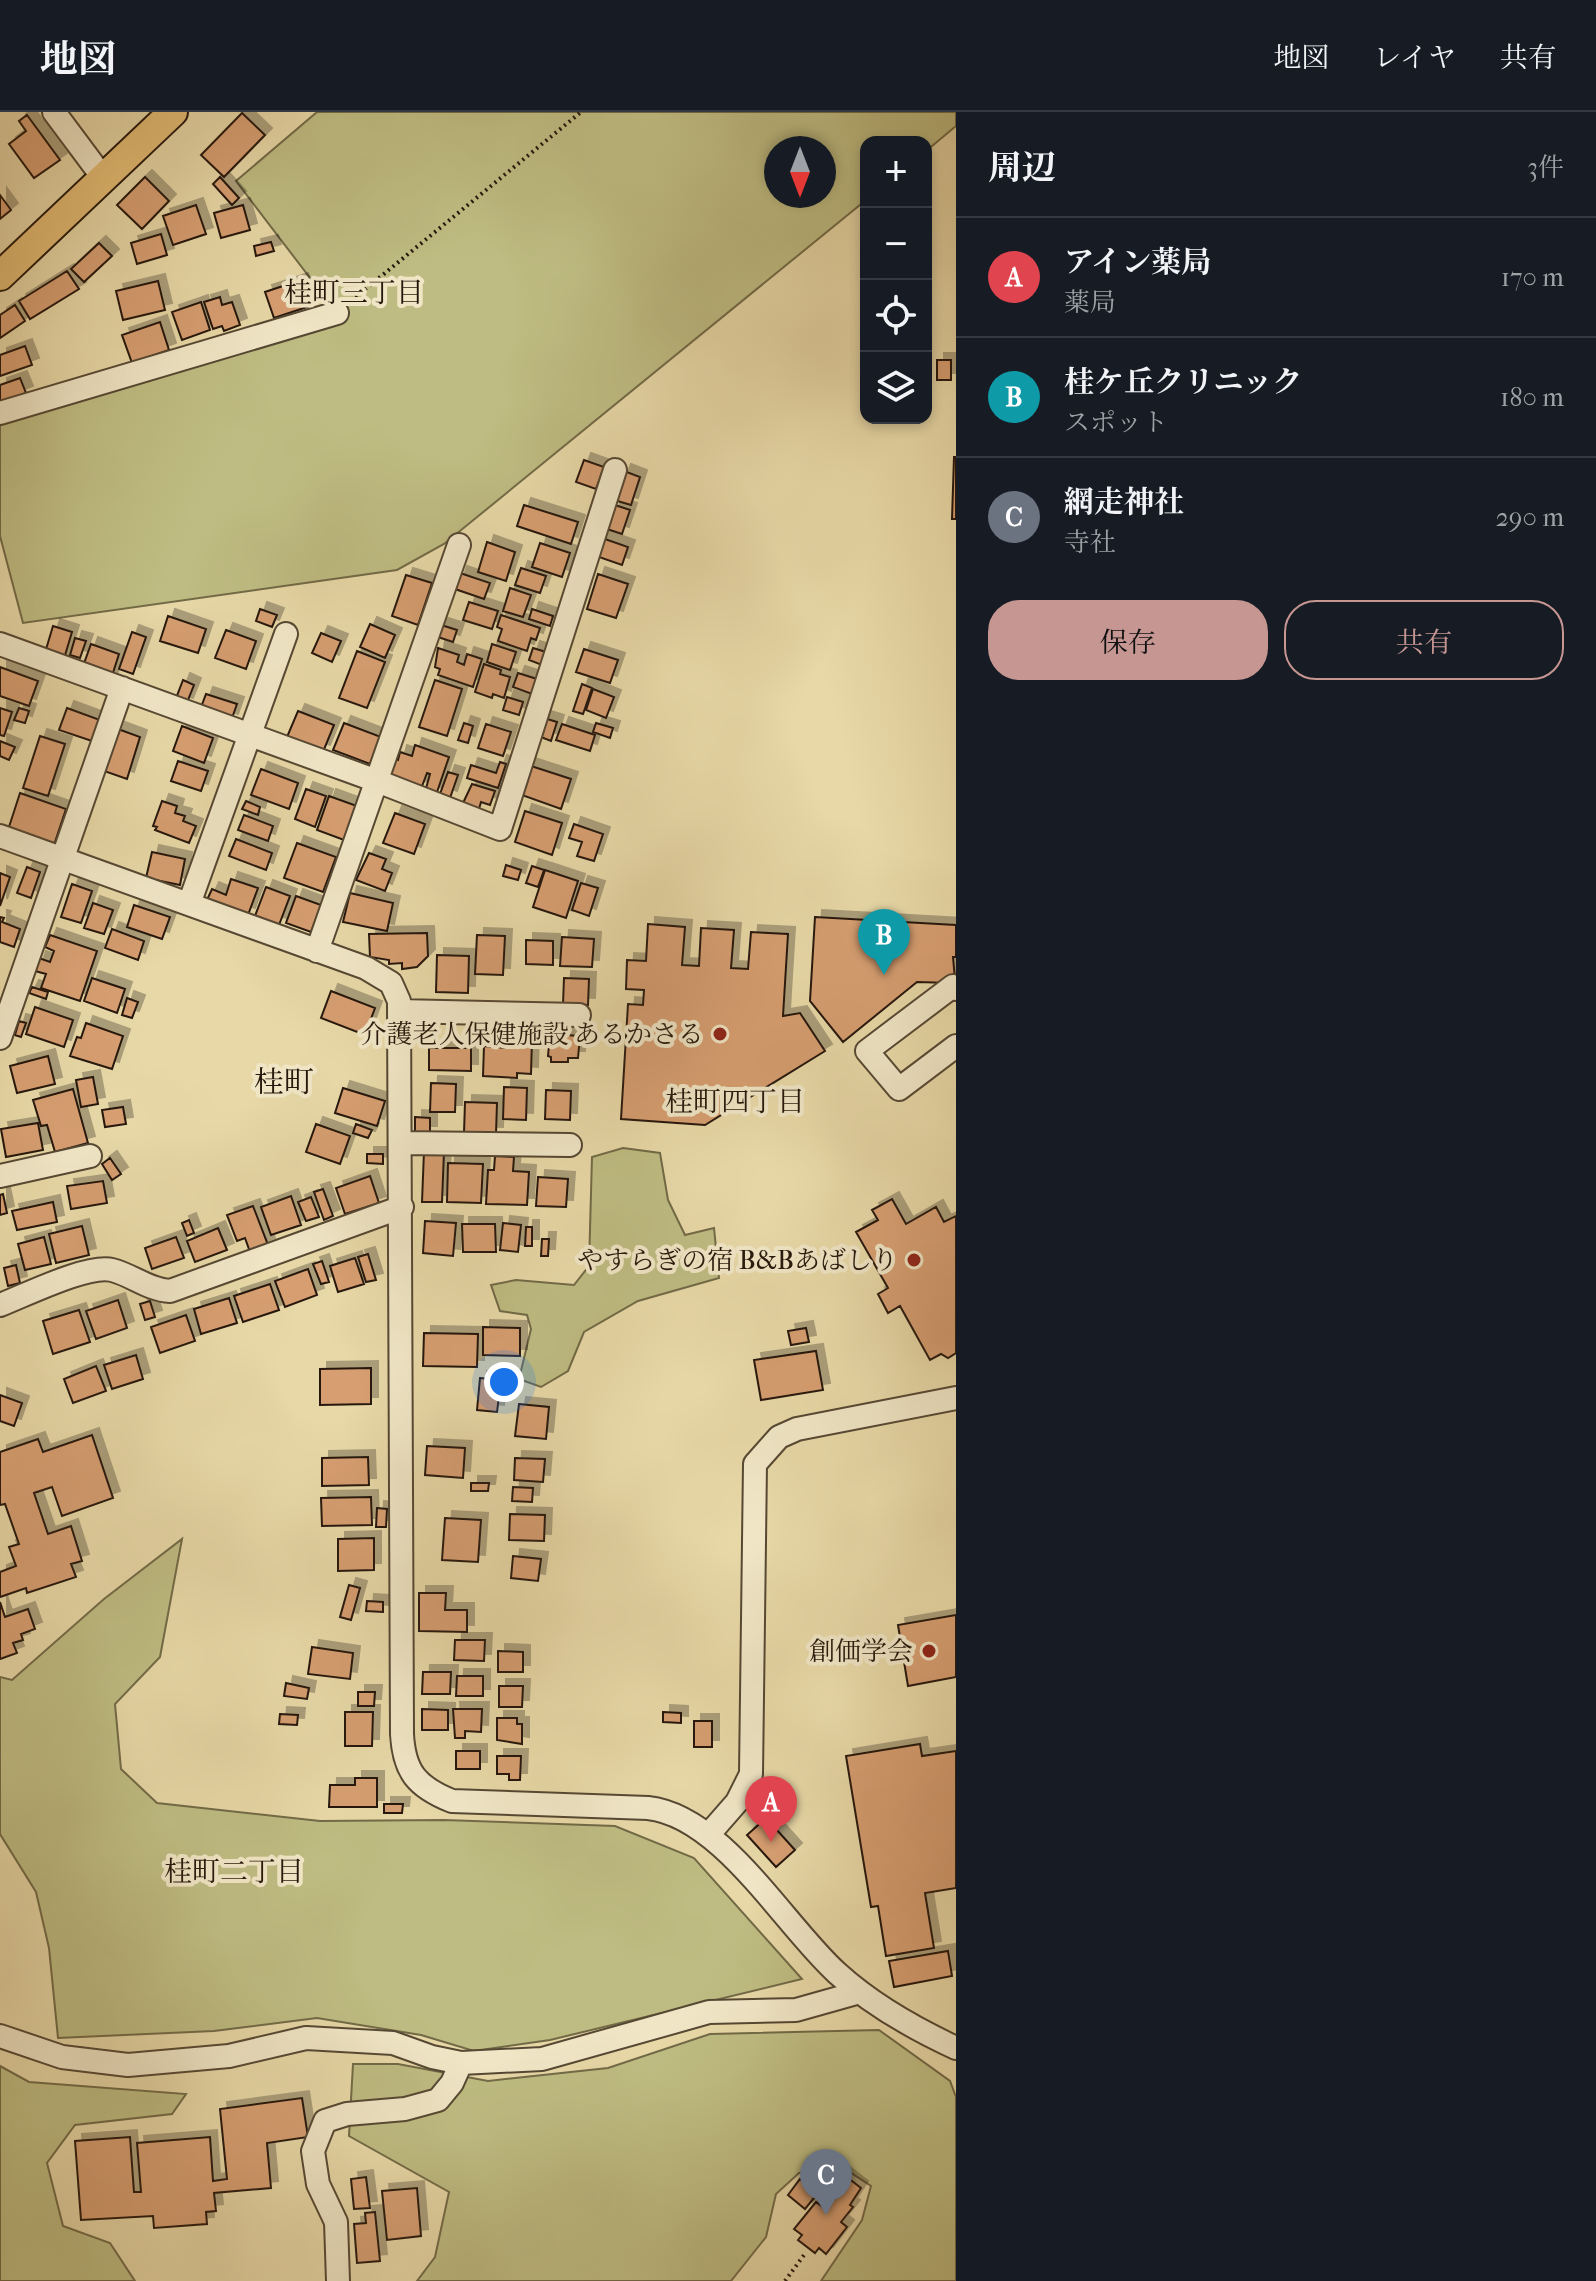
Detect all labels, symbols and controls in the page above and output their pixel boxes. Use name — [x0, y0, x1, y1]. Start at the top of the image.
text: 地図 — [40, 37, 116, 82]
text: 地図 — [1273, 41, 1329, 74]
text: レイヤ — [1373, 41, 1456, 74]
text: 共有 — [1500, 41, 1556, 74]
north arrow — [764, 136, 836, 208]
map controls — [860, 136, 932, 424]
button: + — [860, 136, 932, 208]
text: 周辺 — [988, 148, 1056, 188]
text: 3件 — [1527, 152, 1564, 183]
button: − — [860, 208, 932, 280]
text: アイン薬局 — [1064, 245, 1211, 280]
text: A — [1006, 262, 1022, 293]
text: 170 m — [1501, 262, 1564, 293]
district label: 桂町三丁目 — [284, 276, 424, 309]
button: locate — [860, 280, 932, 352]
text: 薬局 — [1064, 287, 1116, 318]
button: layers — [860, 352, 932, 424]
text: 桂ケ丘クリニック — [1064, 365, 1302, 400]
text: B — [1006, 382, 1022, 413]
text: 180 m — [1500, 382, 1564, 413]
text: スポット — [1064, 407, 1168, 438]
text: 網走神社 — [1064, 485, 1184, 520]
text: C — [1005, 502, 1023, 533]
text: 290 m — [1495, 502, 1564, 533]
text: 寺社 — [1064, 527, 1116, 558]
button: 保存 — [988, 600, 1268, 680]
button: 共有 — [1284, 600, 1564, 680]
pin: B — [858, 909, 910, 975]
place label: 介護老人保健施設 あるかさる — [360, 1019, 704, 1050]
marker: 介護老人保健施設 あるかさる — [711, 1025, 729, 1043]
district label: 桂町 — [254, 1065, 314, 1100]
district label: 桂町四丁目 — [665, 1085, 805, 1118]
place label: やすらぎの宿 B&Bあばしり — [577, 1245, 898, 1276]
marker: やすらぎの宿 B&Bあばしり — [905, 1251, 923, 1269]
your location — [484, 1362, 524, 1402]
place label: 創価学会 — [809, 1636, 913, 1667]
marker: 創価学会 — [920, 1642, 938, 1660]
pin: A — [745, 1776, 797, 1842]
district label: 桂町二丁目 — [164, 1855, 304, 1888]
pin: C — [800, 2149, 852, 2215]

